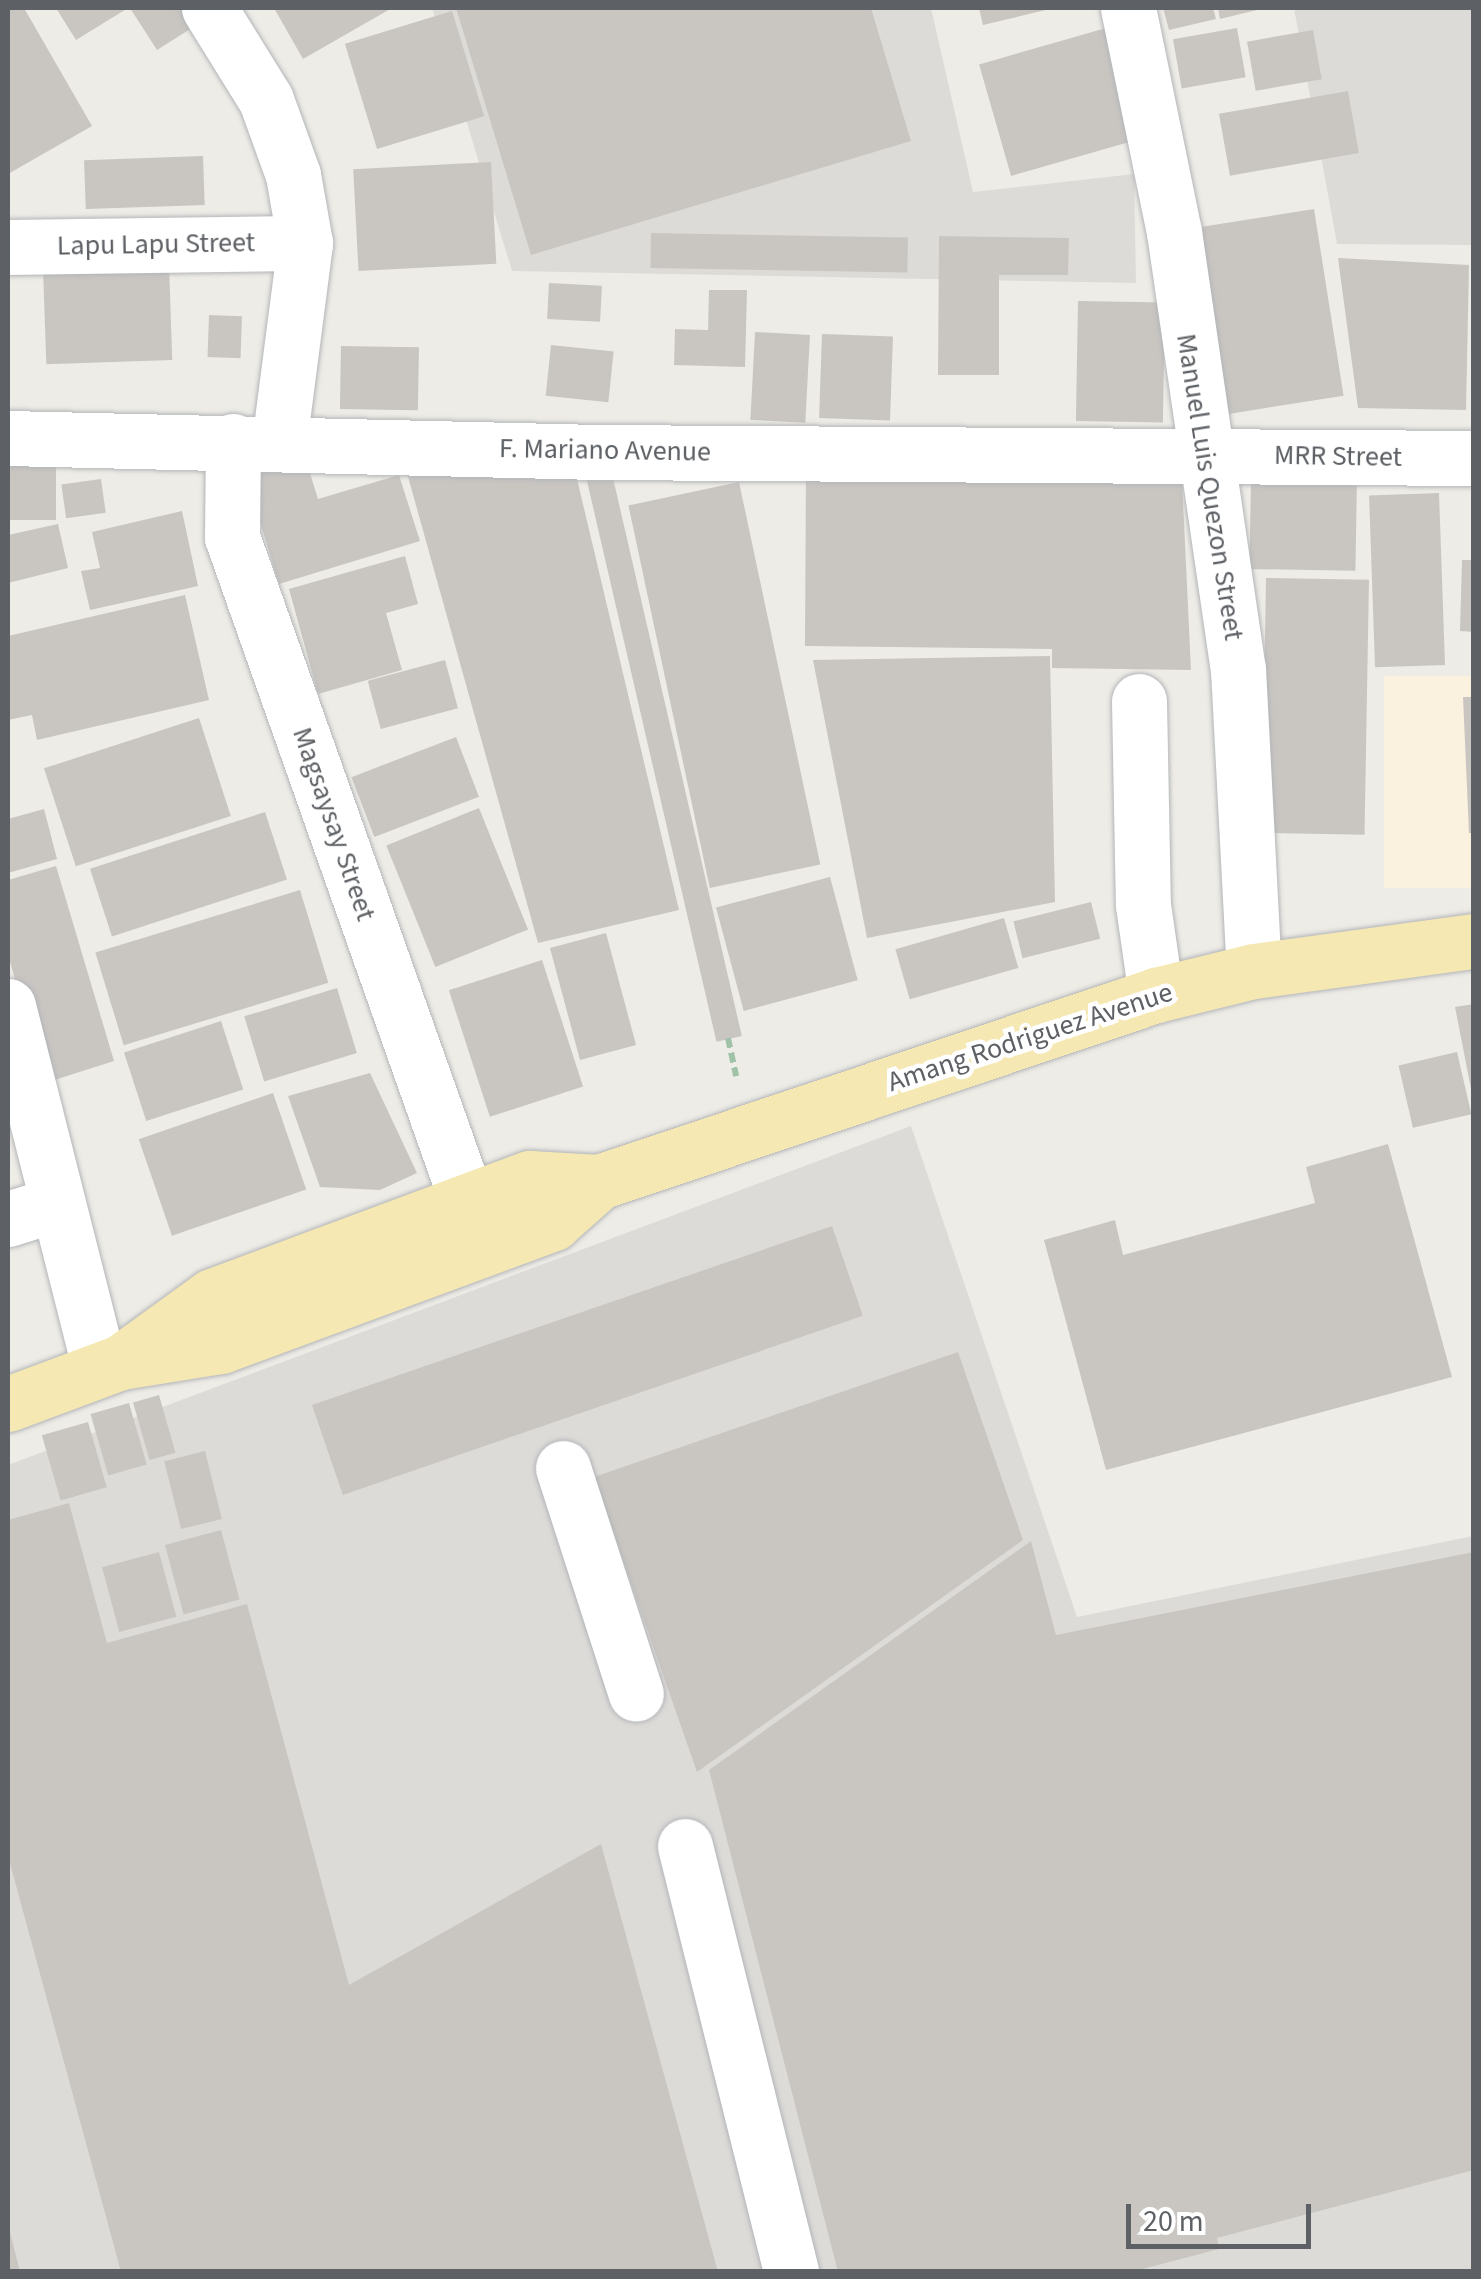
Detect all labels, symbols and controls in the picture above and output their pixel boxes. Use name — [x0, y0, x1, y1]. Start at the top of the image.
street label: Lapu Lapu Street — [57, 225, 255, 263]
street label: Manuel Luis Quezon Street — [1169, 331, 1251, 643]
street label: F. Mariano Avenue — [499, 431, 711, 469]
street label: MRR Street — [1274, 438, 1402, 474]
street label: Magsaysay Street — [285, 723, 383, 925]
street label: Amang Rodriguez Avenue — [883, 975, 1177, 1099]
scale bar — [1131, 2184, 1316, 2246]
text: 20 m — [1143, 2200, 1204, 2243]

